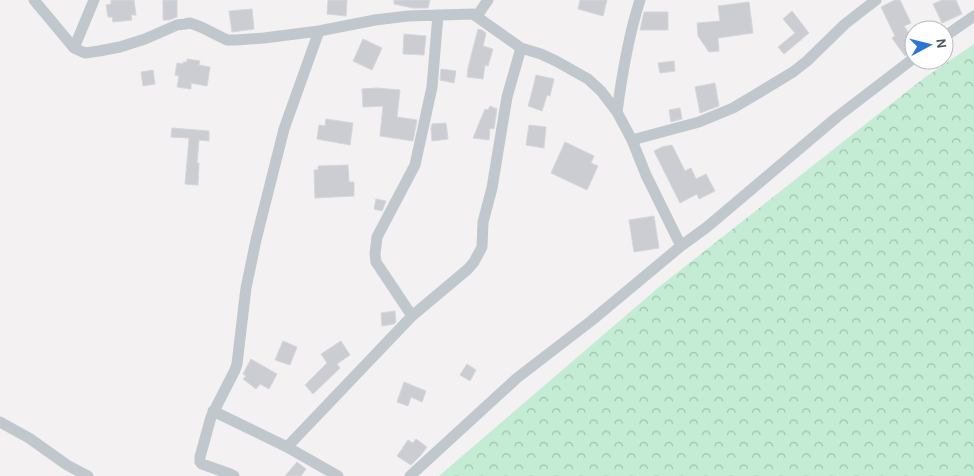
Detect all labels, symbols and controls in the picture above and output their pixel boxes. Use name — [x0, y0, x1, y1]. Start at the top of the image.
north arrow — [904, 20, 954, 70]
text: N — [932, 37, 950, 49]

